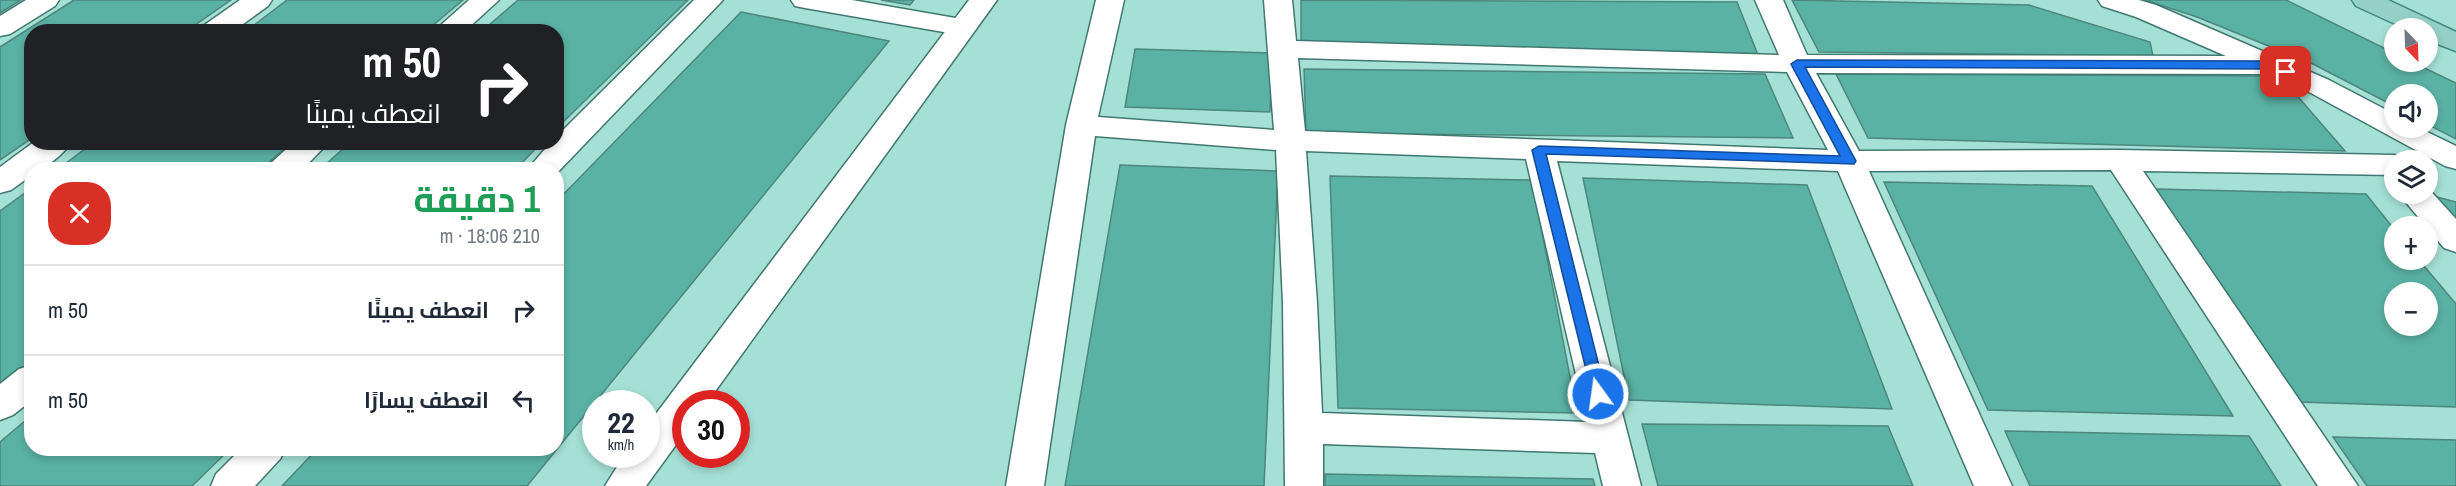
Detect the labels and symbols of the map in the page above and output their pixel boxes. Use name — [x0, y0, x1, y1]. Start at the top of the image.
north arrow — [2384, 18, 2438, 72]
pin — [2260, 46, 2311, 97]
position arrow — [1566, 362, 1630, 426]
speed limit sign: 30 — [672, 390, 750, 468]

